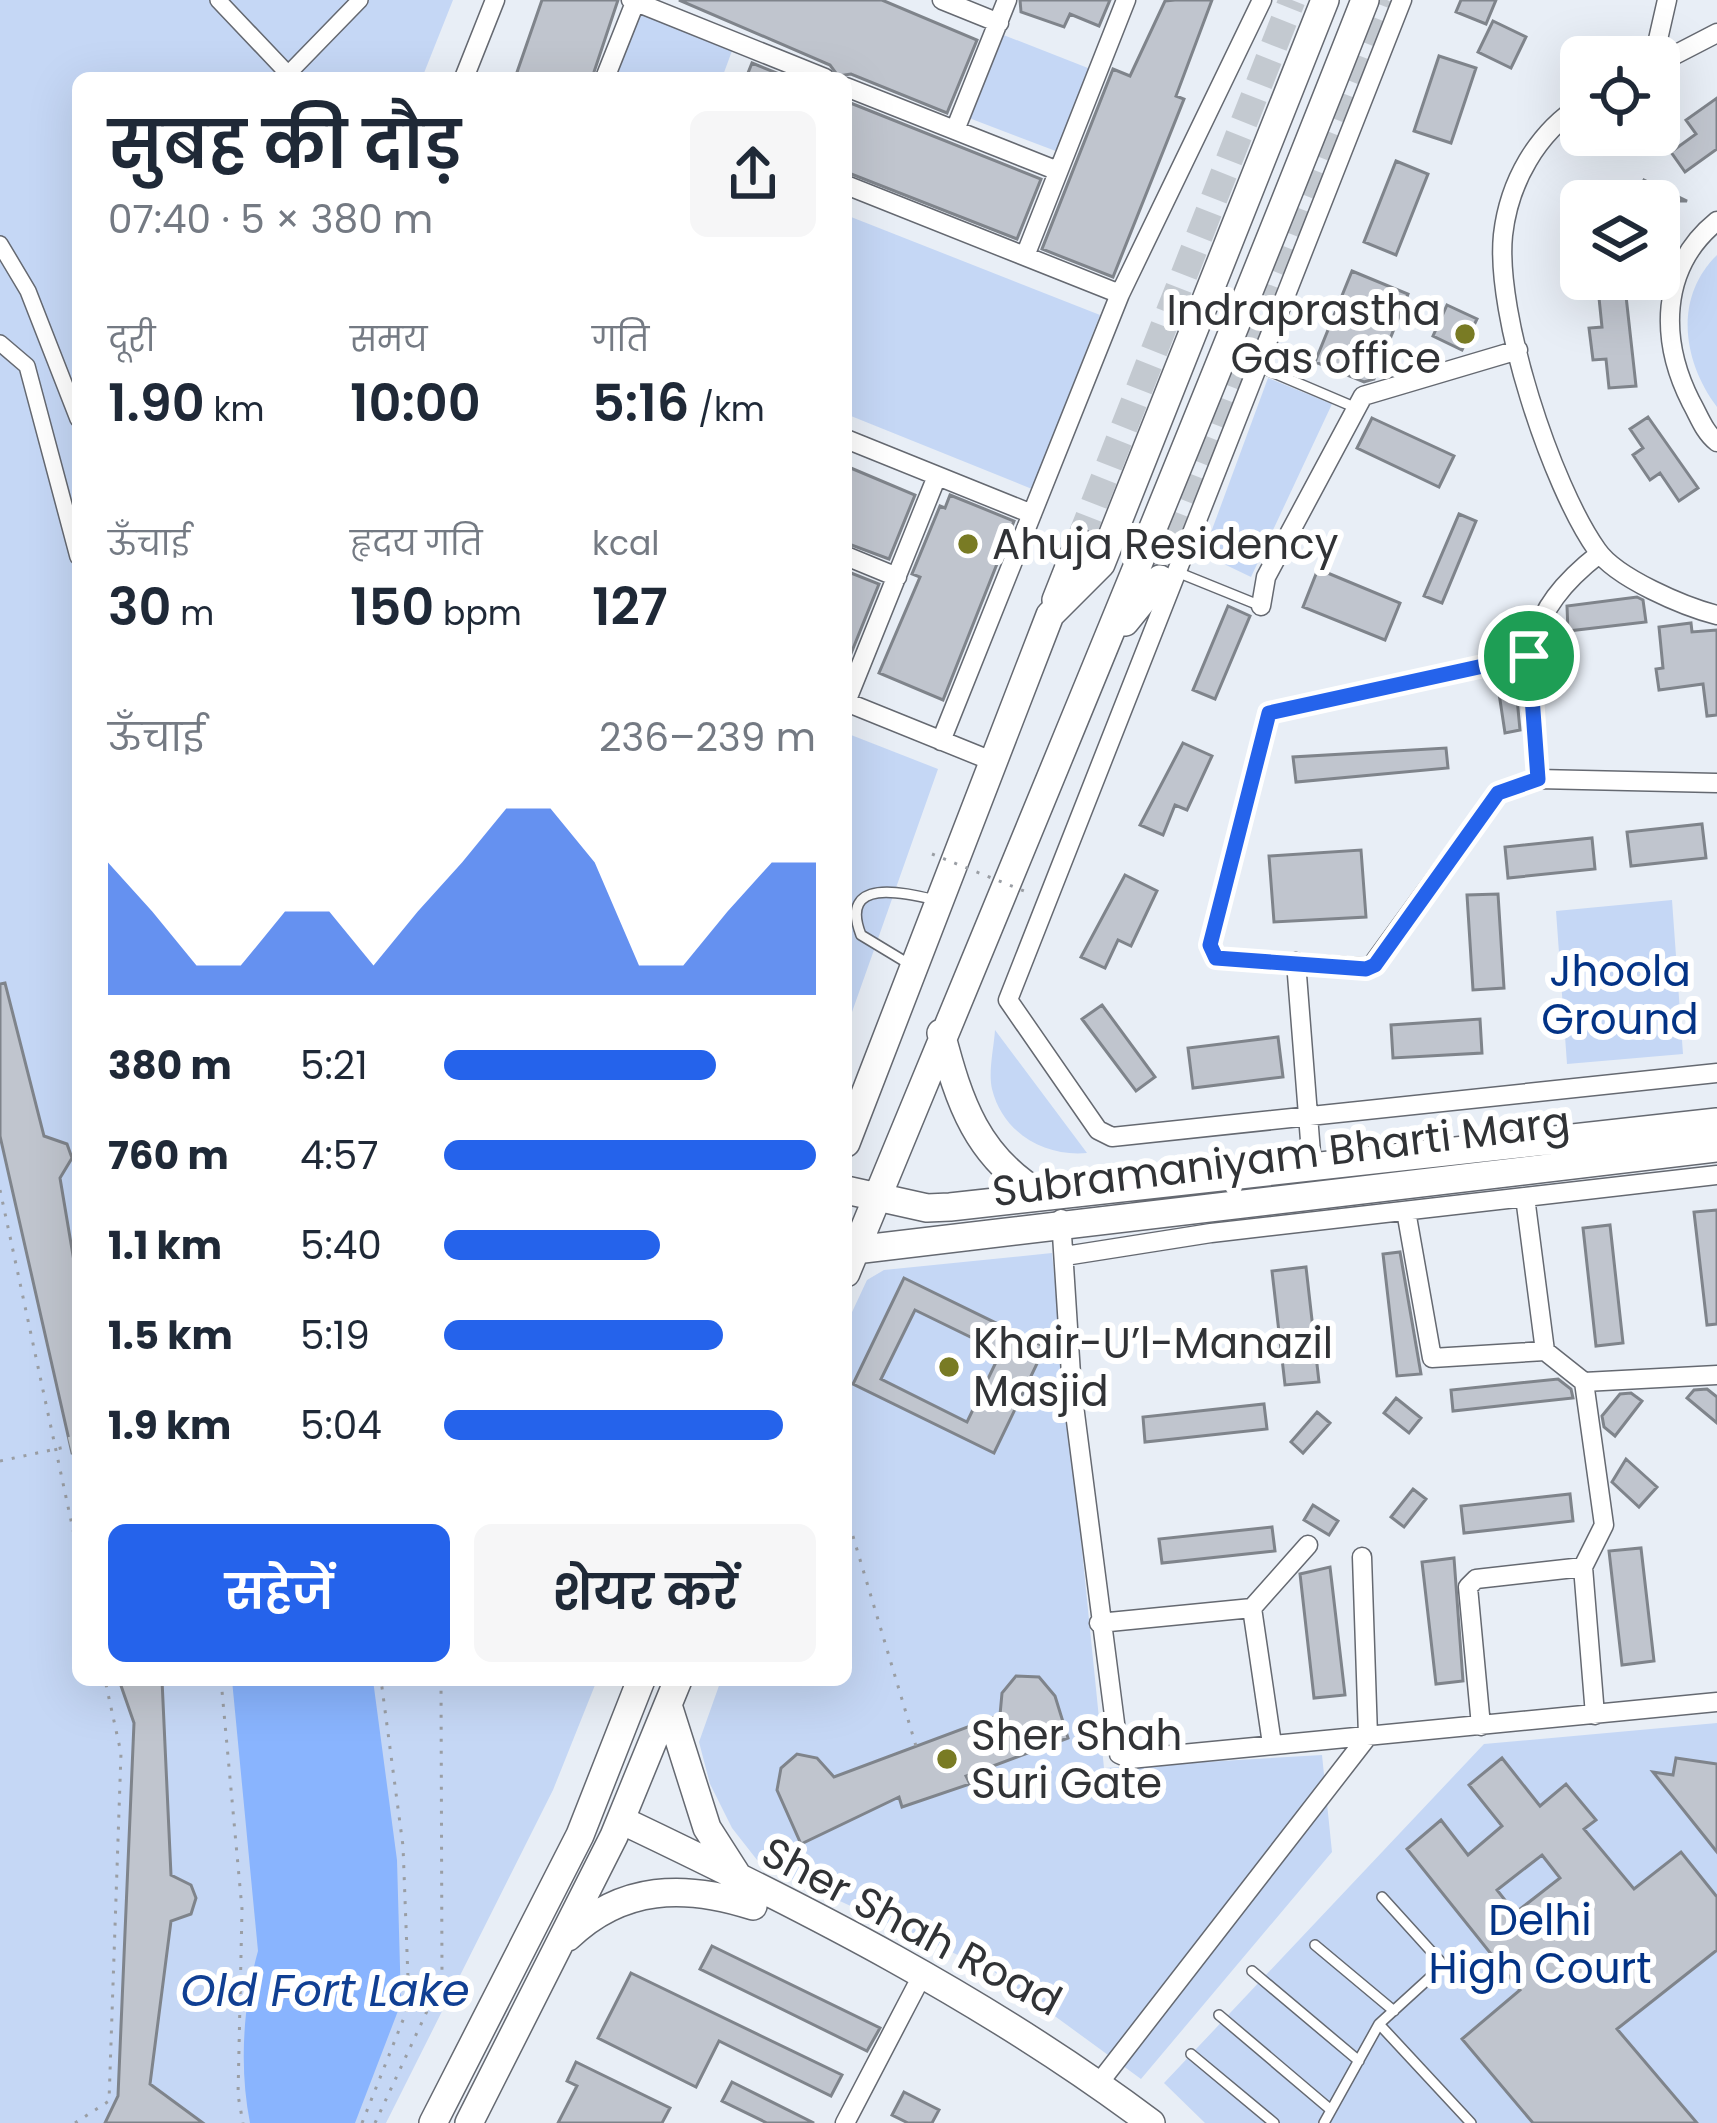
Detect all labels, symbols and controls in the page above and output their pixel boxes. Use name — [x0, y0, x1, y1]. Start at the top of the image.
map controls — [1560, 36, 1680, 300]
button: locate — [1560, 36, 1680, 156]
text: सुबह की दौड़ — [108, 99, 461, 191]
button: share — [690, 111, 816, 237]
button: layers — [1560, 180, 1680, 300]
text: 07:40 · 5 × 380 m — [108, 192, 433, 247]
place label: Indraprastha Gas office — [1166, 281, 1441, 388]
text: दूरी — [108, 316, 155, 363]
text: समय — [350, 316, 427, 363]
text: गति — [592, 316, 649, 363]
marker: Indraprastha Gas office — [1452, 321, 1478, 347]
text: 1.90 — [108, 367, 205, 439]
text: 10:00 — [350, 367, 481, 439]
text: 5:16 — [592, 367, 689, 439]
text: km — [205, 386, 264, 433]
text: /km — [689, 386, 765, 433]
place label: Ahuja Residency — [992, 515, 1339, 574]
text: ऊँचाई — [108, 520, 190, 567]
text: हृदय गति — [350, 520, 483, 567]
text: kcal — [592, 520, 659, 567]
marker: Ahuja Residency — [955, 531, 981, 557]
text: 30 — [108, 571, 172, 643]
text: 150 — [350, 571, 434, 643]
text: 127 — [592, 571, 668, 643]
text: m — [172, 590, 214, 637]
text: bpm — [434, 590, 522, 637]
pin — [1478, 605, 1580, 707]
icon: arrive — [1496, 623, 1562, 689]
text: ऊँचाई — [108, 710, 205, 765]
text: 236–239 m — [599, 710, 816, 765]
park label: Jhoola Ground — [1541, 942, 1699, 1049]
text: 380 m — [108, 1038, 232, 1093]
text: 5:21 — [300, 1038, 368, 1093]
street label: Subramaniyam Bharti Marg — [989, 1092, 1573, 1221]
text: 760 m — [108, 1128, 229, 1183]
text: 4:57 — [300, 1128, 379, 1183]
text: 1.1 km — [108, 1218, 222, 1273]
text: 5:40 — [300, 1218, 382, 1273]
text: 1.5 km — [108, 1308, 233, 1363]
text: 5:19 — [300, 1308, 370, 1363]
place label: Khair-U’l-Manazil Masjid — [973, 1314, 1333, 1421]
marker: Khair-U’l-Manazil Masjid — [936, 1354, 962, 1380]
text: 1.9 km — [108, 1398, 231, 1453]
text: 5:04 — [300, 1398, 382, 1453]
button: सहेजें — [108, 1524, 450, 1662]
button: शेयर करें — [474, 1524, 816, 1662]
place label: Sher Shah Suri Gate — [971, 1706, 1182, 1813]
marker: Sher Shah Suri Gate — [934, 1746, 960, 1772]
street label: Sher Shah Road — [751, 1823, 1072, 2030]
park label: Delhi High Court — [1428, 1891, 1652, 1998]
water label: Old Fort Lake — [180, 1959, 470, 2022]

